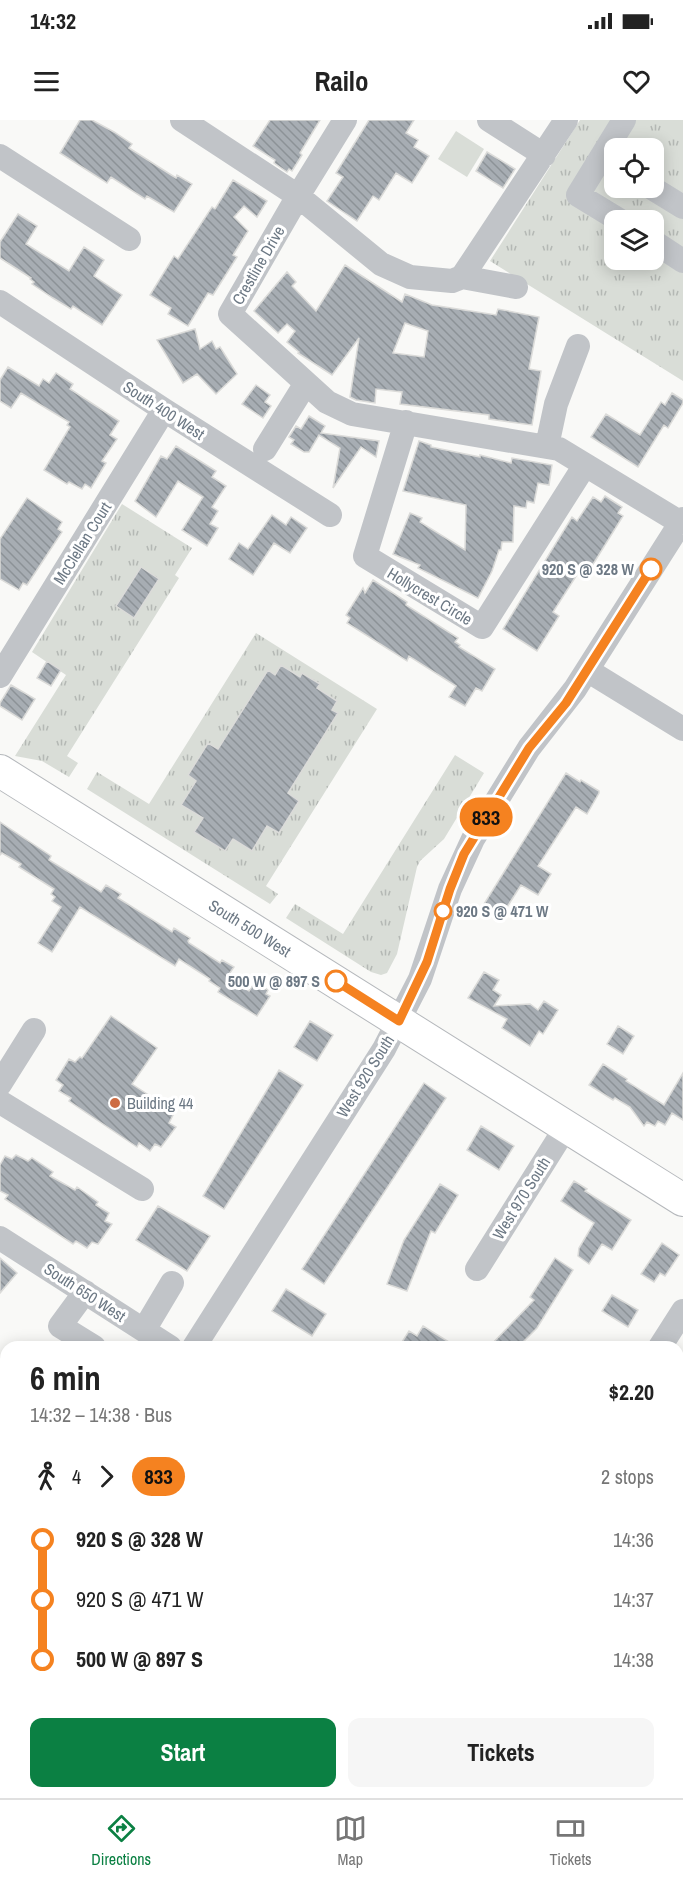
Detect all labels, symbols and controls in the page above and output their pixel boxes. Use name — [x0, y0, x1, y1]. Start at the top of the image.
text: 14:32 — [30, 6, 76, 36]
text: Railo — [314, 63, 369, 99]
icon: menu — [30, 65, 63, 98]
icon: heart — [620, 65, 653, 98]
map controls — [604, 138, 664, 270]
button: locate — [604, 138, 664, 198]
button: layers — [604, 210, 664, 270]
street label: Crestline Drive — [227, 222, 289, 308]
street label: South 400 West — [119, 375, 209, 445]
street label: McClellan Court — [48, 497, 116, 588]
place label: 920 S @ 328 W — [542, 558, 635, 580]
marker: 920 S @ 328 W — [640, 558, 662, 580]
street label: Hollycrest Circle — [383, 562, 477, 630]
line badge: 833 — [452, 798, 520, 836]
text: 833 — [472, 803, 500, 832]
street label: South 500 West — [205, 894, 296, 962]
place label: 920 S @ 471 W — [456, 900, 549, 922]
marker: 920 S @ 471 W — [434, 902, 452, 920]
place label: 500 W @ 897 S — [228, 970, 320, 992]
marker: 500 W @ 897 S — [325, 970, 347, 992]
street label: West 920 South — [331, 1031, 399, 1121]
place label: Building 44 — [127, 1092, 193, 1114]
marker: Building 44 — [108, 1096, 122, 1110]
street label: West 970 South — [487, 1153, 555, 1243]
street label: South 650 West — [40, 1257, 130, 1327]
text: 6 min — [30, 1356, 101, 1400]
text: $2.20 — [609, 1377, 654, 1407]
text: 14:32 – 14:38 · Bus — [30, 1401, 172, 1428]
icon: walk — [30, 1460, 63, 1493]
icon: forward — [90, 1460, 123, 1493]
text: 833 — [144, 1462, 173, 1491]
text: 4 — [72, 1463, 81, 1490]
text: 2 stops — [601, 1463, 654, 1490]
text: 920 S @ 328 W — [76, 1524, 203, 1554]
text: 14:36 — [613, 1526, 654, 1553]
text: 920 S @ 471 W — [76, 1584, 204, 1614]
text: 14:37 — [613, 1586, 654, 1613]
text: 500 W @ 897 S — [76, 1644, 203, 1674]
text: 14:38 — [613, 1646, 654, 1673]
button: Start — [30, 1718, 336, 1787]
button: Tickets — [348, 1718, 654, 1787]
tab: Directions — [91, 1812, 151, 1870]
tab: Map — [334, 1812, 367, 1870]
tab: Tickets — [550, 1812, 592, 1870]

